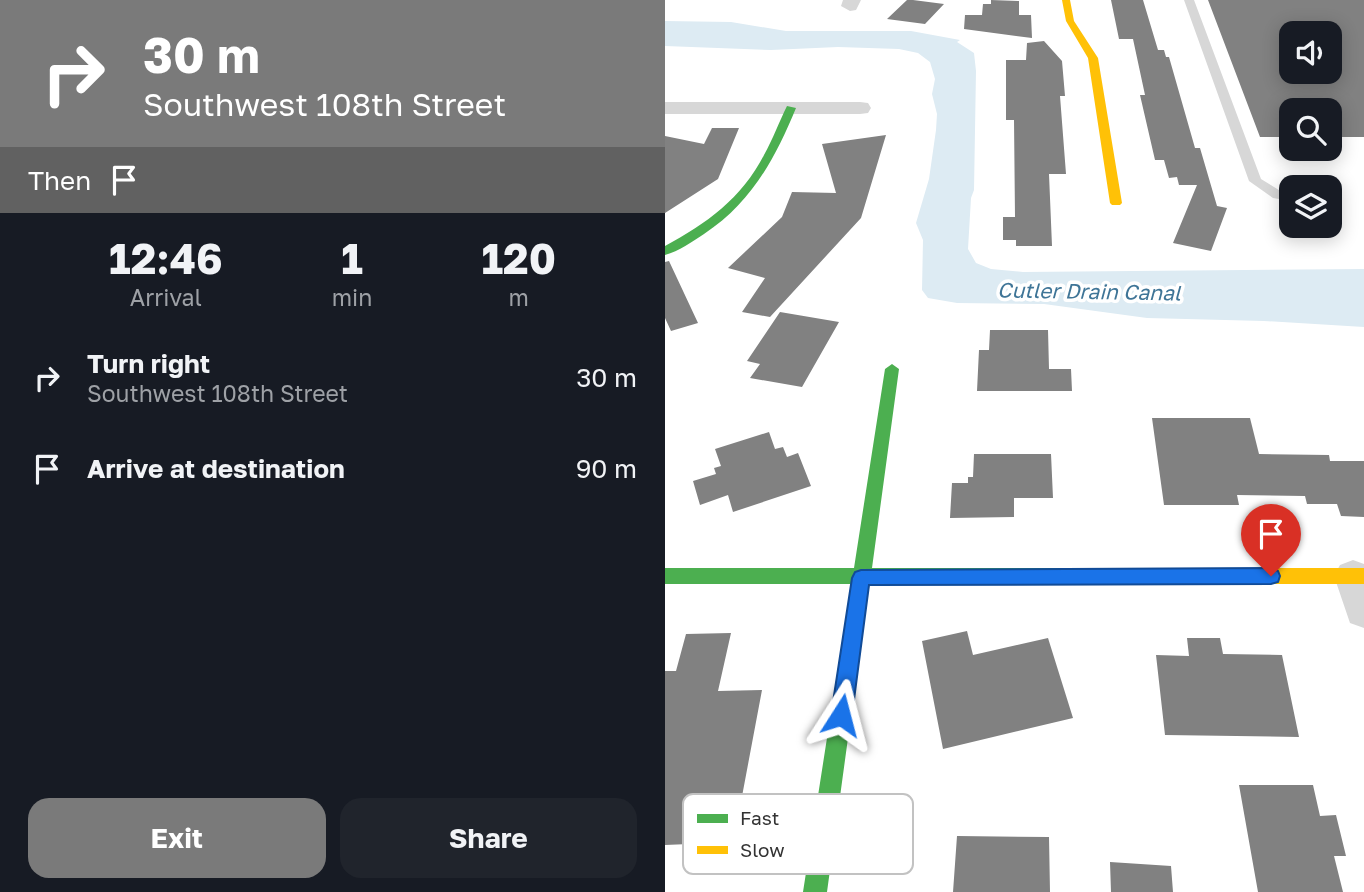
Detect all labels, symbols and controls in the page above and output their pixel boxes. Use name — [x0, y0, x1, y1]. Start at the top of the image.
map controls — [1279, 21, 1342, 238]
button: sound — [1279, 21, 1342, 84]
text: 30 m — [143, 25, 260, 84]
icon: right — [28, 28, 119, 119]
text: Southwest 108th Street — [143, 85, 506, 123]
button: search — [1279, 98, 1342, 161]
icon: arrive — [105, 161, 143, 199]
text: Then — [28, 165, 91, 196]
button: layers — [1279, 175, 1342, 238]
text: 12:46 — [109, 233, 223, 283]
text: 1 — [341, 233, 363, 283]
text: 120 — [481, 233, 556, 283]
water label: Cutler Drain Canal — [997, 276, 1182, 306]
text: Arrival — [130, 283, 202, 311]
text: min — [332, 283, 372, 311]
text: m — [508, 283, 529, 311]
text: Turn right — [87, 348, 210, 379]
icon: right — [28, 359, 66, 397]
text: 30 m — [576, 362, 637, 393]
text: Southwest 108th Street — [87, 379, 348, 407]
icon: arrive — [28, 450, 66, 488]
text: Arrive at destination — [87, 453, 345, 484]
text: 90 m — [576, 453, 637, 484]
pin — [1241, 504, 1301, 576]
icon: arrive — [1252, 515, 1290, 553]
position arrow — [804, 678, 878, 752]
legend — [683, 794, 913, 874]
button: Exit — [28, 798, 326, 878]
button: Share — [340, 798, 637, 878]
text: Fast — [740, 806, 779, 829]
text: Slow — [740, 838, 785, 861]

